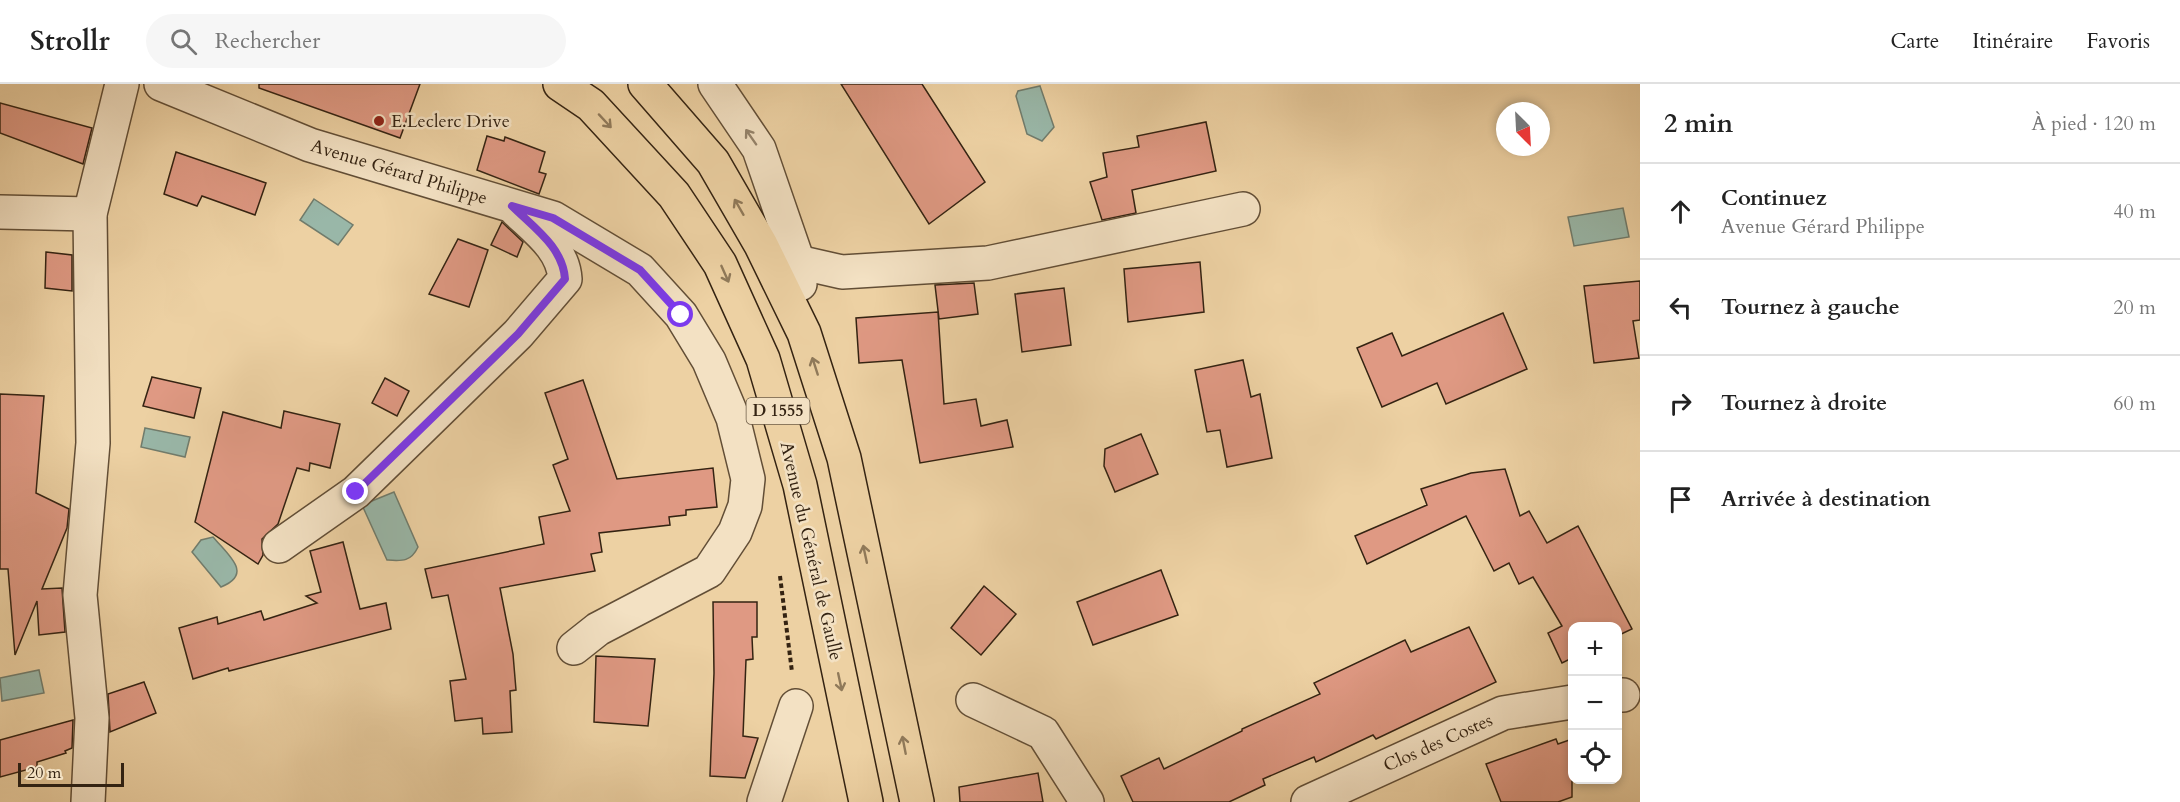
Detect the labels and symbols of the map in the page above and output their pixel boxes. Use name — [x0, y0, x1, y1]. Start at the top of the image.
north arrow — [1496, 102, 1550, 156]
place label: E.Leclerc Drive — [391, 109, 510, 134]
one-way arrow — [598, 113, 612, 128]
marker: E.Leclerc Drive — [372, 114, 386, 128]
one-way arrow — [745, 129, 757, 145]
street label: Avenue Gérard Philippe — [308, 133, 490, 211]
one-way arrow — [732, 199, 744, 216]
one-way arrow — [720, 265, 731, 283]
route start — [667, 301, 693, 327]
one-way arrow — [808, 357, 819, 376]
road number: D 1555 — [746, 398, 810, 424]
street label: Avenue du Général de Gaulle — [774, 439, 848, 663]
route end — [342, 478, 368, 504]
one-way arrow — [859, 545, 870, 564]
one-way arrow — [835, 673, 847, 692]
street label: Clos des Costes — [1380, 708, 1496, 778]
one-way arrow — [898, 736, 909, 755]
scale bar — [18, 760, 124, 788]

